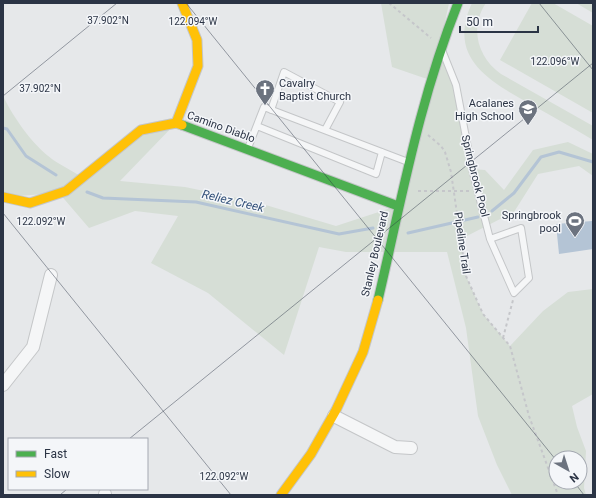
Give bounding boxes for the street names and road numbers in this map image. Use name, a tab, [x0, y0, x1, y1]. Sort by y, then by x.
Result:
street label: Camino Diablo	[185, 109, 257, 145]
street label: Springbrook Pool	[459, 134, 491, 218]
street label: Stanley Boulevard	[359, 210, 391, 298]
street label: Pipeline Trail	[451, 211, 473, 275]

